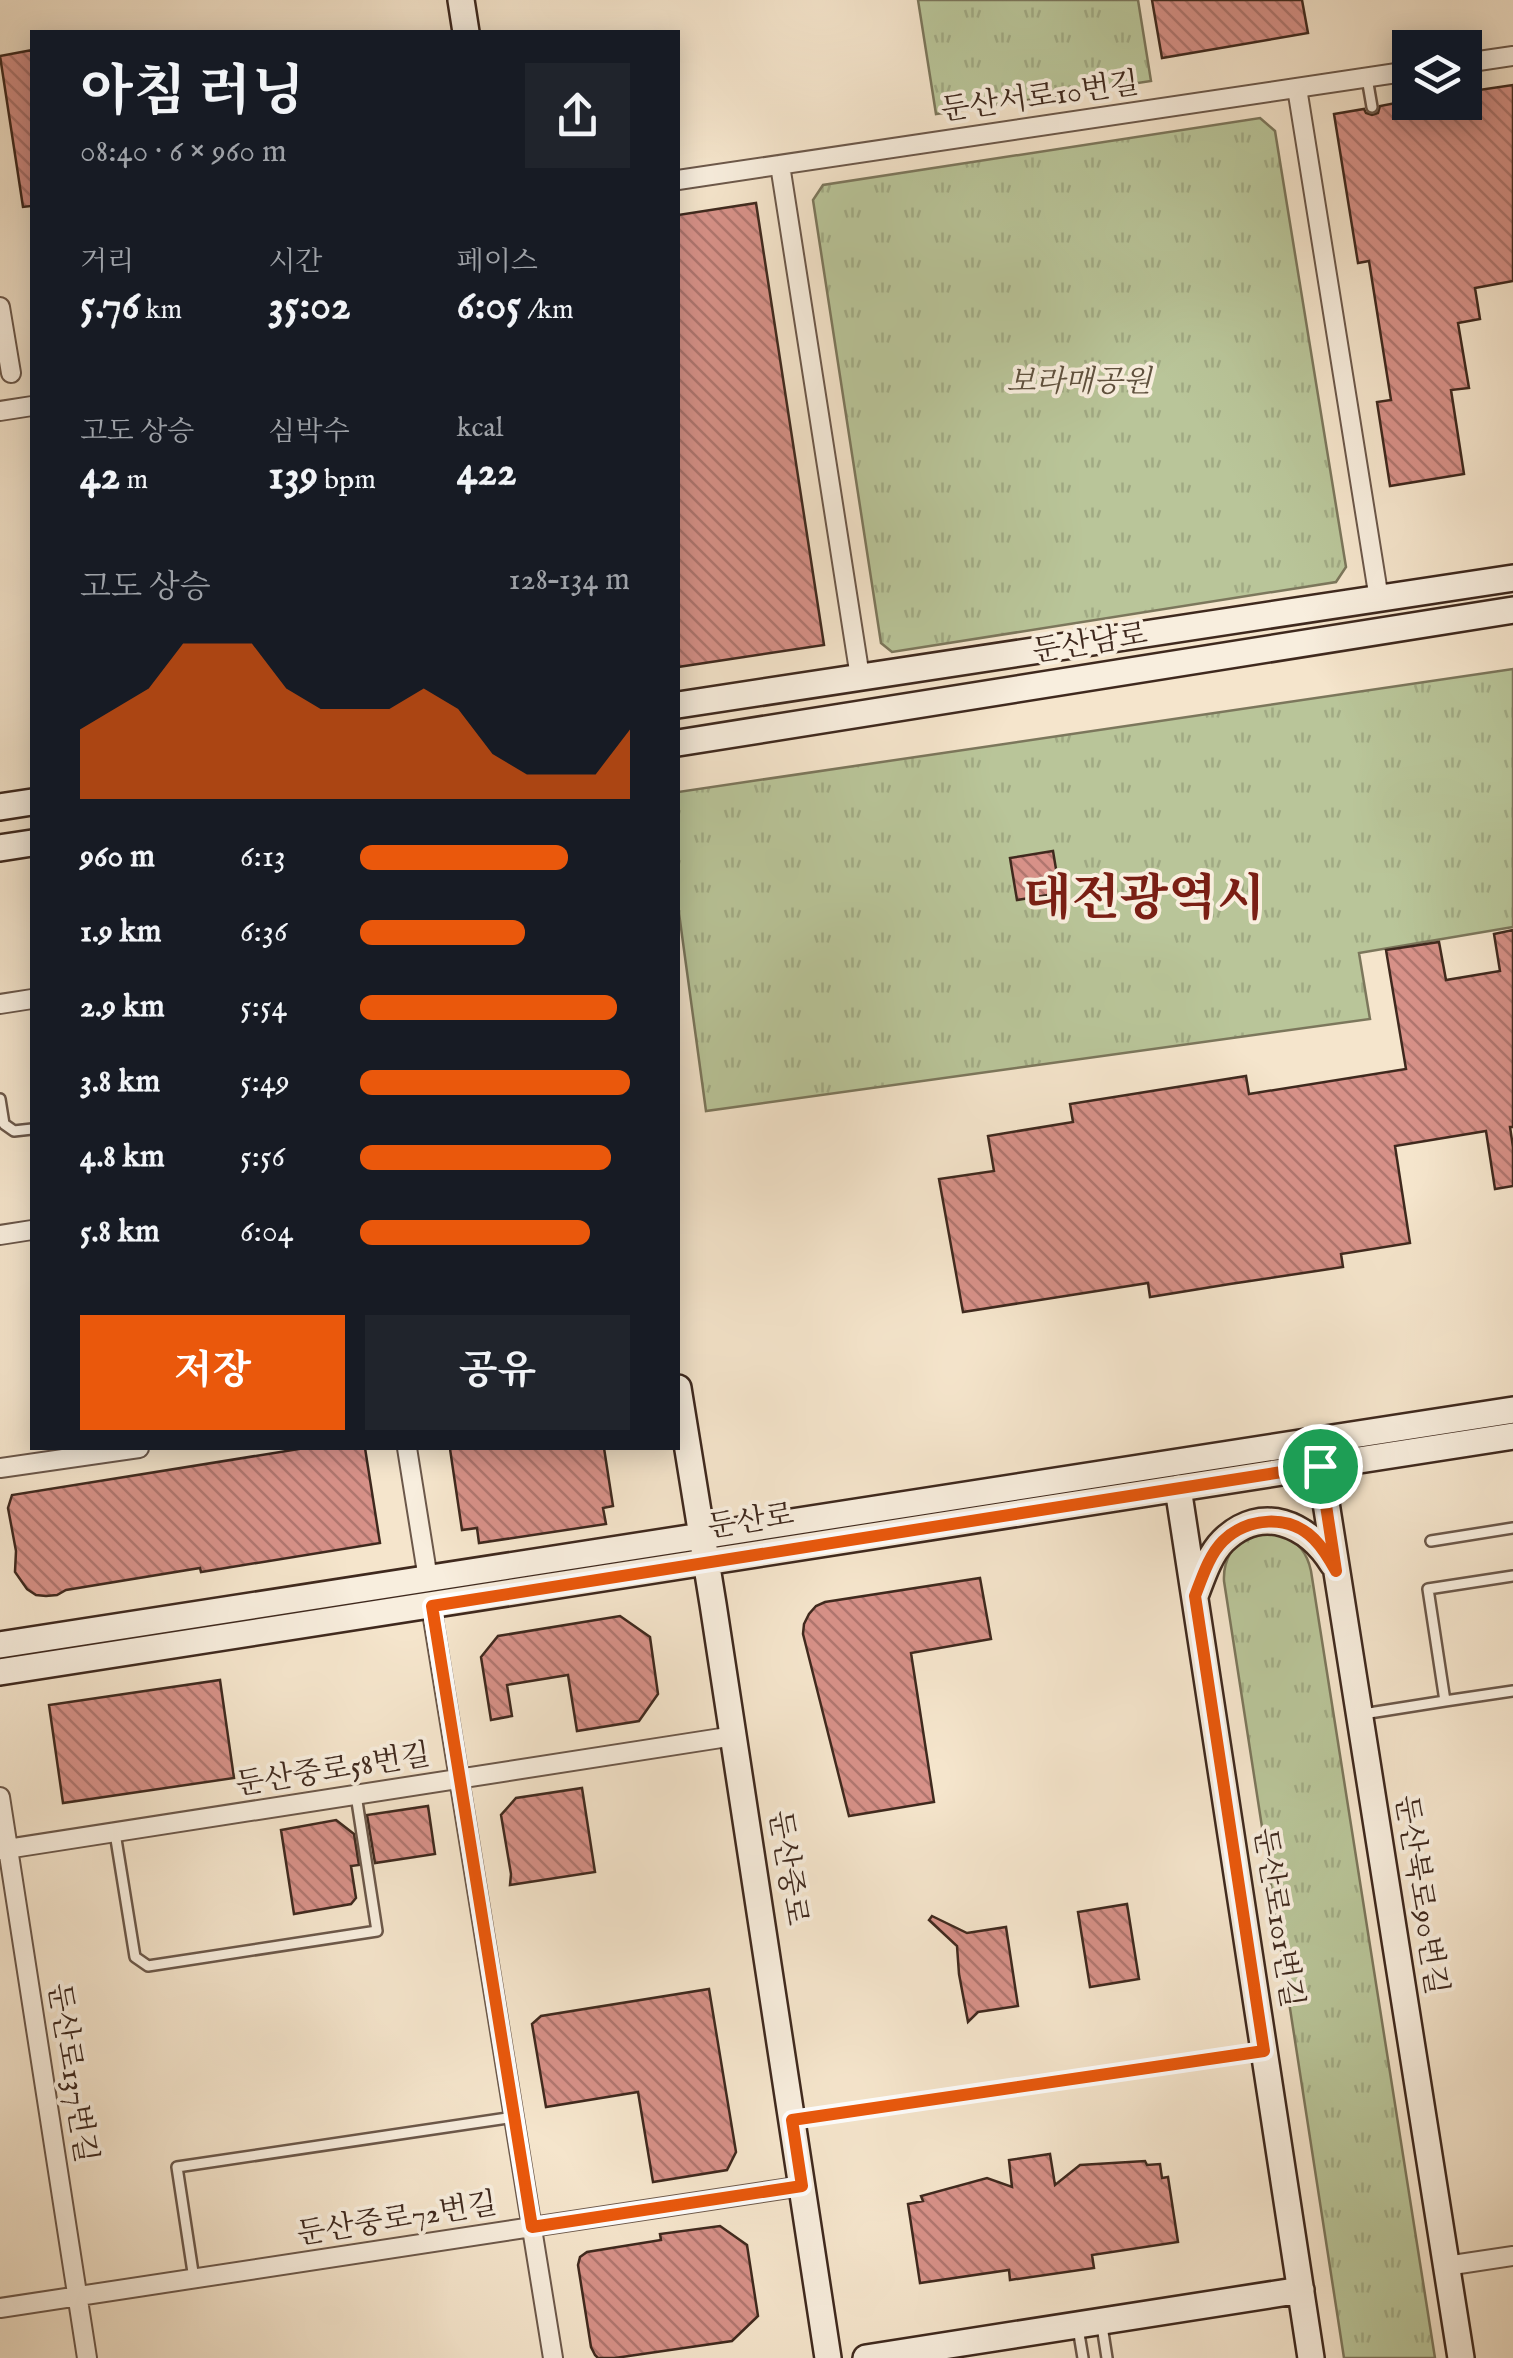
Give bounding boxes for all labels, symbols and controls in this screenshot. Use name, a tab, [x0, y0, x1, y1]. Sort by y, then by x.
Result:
map controls	[1392, 30, 1482, 120]
button: layers	[1392, 30, 1482, 120]
text: 아침 러닝	[80, 59, 305, 129]
button: share	[525, 63, 630, 168]
street label: 둔산서로10번길	[938, 65, 1142, 131]
text: 08:40 · 6 × 960 m	[80, 132, 287, 173]
text: 거리	[80, 245, 134, 280]
text: 시간	[268, 245, 322, 280]
text: 페이스	[457, 245, 538, 280]
text: 5.76	[80, 280, 139, 333]
text: 35:02	[268, 280, 351, 333]
text: 6:05	[457, 280, 521, 333]
text: km	[139, 293, 182, 328]
text: /km	[521, 293, 574, 328]
park label: 보라매공원	[1007, 364, 1153, 402]
text: kcal	[457, 411, 503, 446]
text: 고도 상승	[80, 415, 194, 450]
text: 심박수	[268, 415, 349, 450]
text: 422	[457, 446, 517, 499]
text: 42	[80, 450, 120, 503]
text: 139	[268, 450, 318, 503]
text: m	[120, 463, 148, 498]
text: bpm	[318, 463, 376, 498]
text: 128–134 m	[509, 560, 630, 601]
text: 고도 상승	[80, 568, 211, 609]
street label: 둔산남로	[1030, 616, 1150, 672]
text: 960 m	[80, 837, 155, 878]
text: 6:13	[240, 837, 286, 878]
district label: 대전광역시	[1023, 869, 1265, 932]
text: 1.9 km	[80, 912, 162, 953]
text: 6:36	[240, 912, 287, 953]
text: 2.9 km	[80, 987, 165, 1028]
text: 5:54	[240, 987, 287, 1028]
text: 3.8 km	[80, 1062, 160, 1103]
text: 5:49	[240, 1062, 290, 1103]
text: 4.8 km	[80, 1137, 165, 1178]
text: 5:56	[240, 1137, 285, 1178]
text: 5.8 km	[80, 1212, 160, 1253]
text: 6:04	[240, 1212, 293, 1253]
button: 저장	[80, 1315, 345, 1430]
button: 공유	[365, 1315, 630, 1430]
pin	[1278, 1424, 1363, 1509]
icon: arrive	[1293, 1439, 1348, 1494]
street label: 둔산로	[705, 1496, 797, 1548]
street label: 둔산중로58번길	[233, 1737, 433, 1805]
street label: 둔산북로90번길	[1385, 1792, 1455, 1998]
street label: 둔산중로	[759, 1808, 815, 1928]
street label: 둔산로101번길	[1244, 1825, 1310, 2011]
street label: 둔산로137번길	[38, 1980, 104, 2166]
street label: 둔산중로72번길	[294, 2185, 500, 2255]

